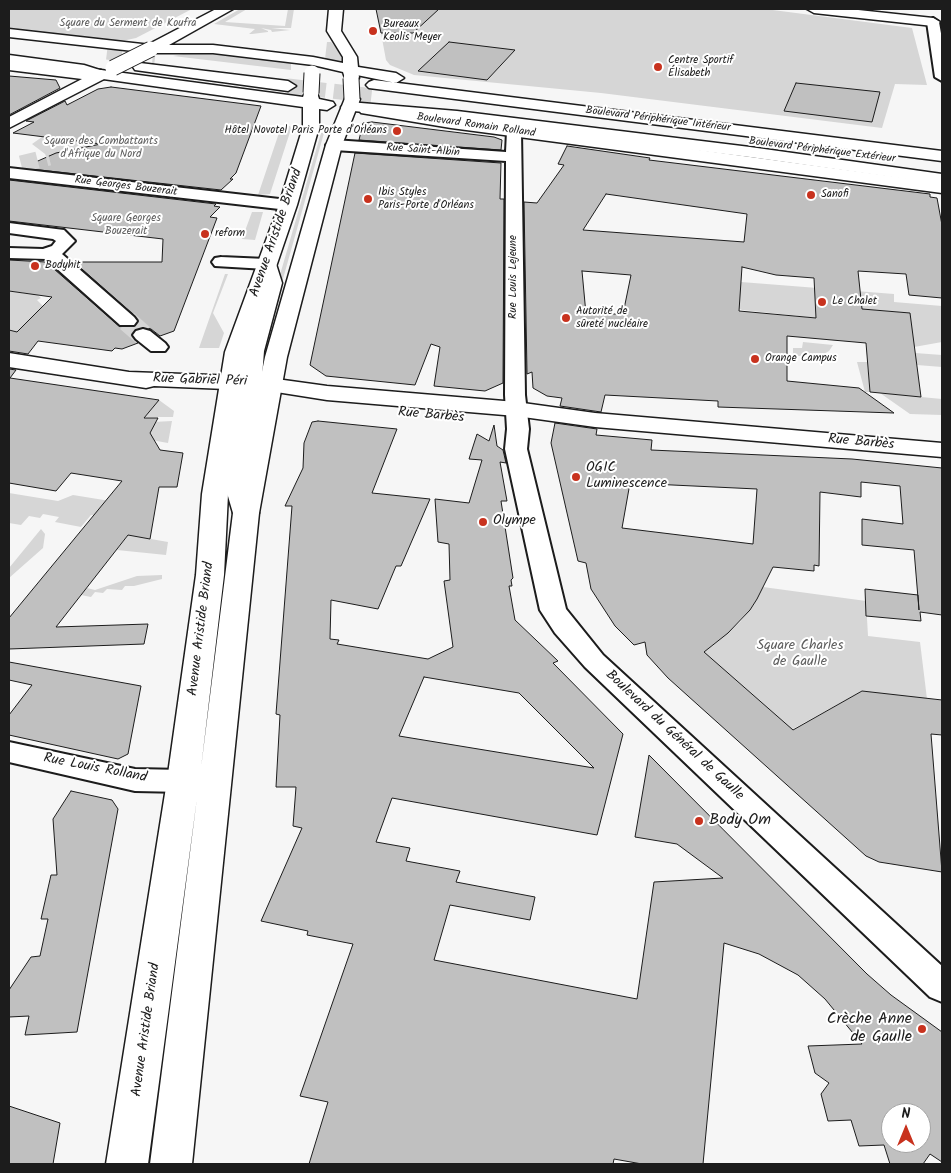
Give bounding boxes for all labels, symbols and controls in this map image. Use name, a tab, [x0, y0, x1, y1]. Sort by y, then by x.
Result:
park label: Square du Serment de Koufra	[60, 17, 196, 31]
place label: Bureaux Keolis Meyer	[383, 18, 441, 44]
marker: Bureaux Keolis Meyer	[367, 25, 379, 37]
place label: Centre Sportif Élisabeth	[668, 54, 733, 80]
marker: Centre Sportif Élisabeth	[652, 61, 664, 73]
street label: Boulevard Périphérique Intérieur	[585, 105, 731, 135]
street label: Boulevard Romain Rolland	[416, 111, 536, 141]
place label: Hôtel Novotel Paris Porte d'Orléans	[225, 124, 387, 138]
marker: Hôtel Novotel Paris Porte d'Orléans	[391, 125, 403, 137]
park label: Square des Combattants d'Afrique du Nord	[44, 135, 158, 161]
street label: Boulevard Périphérique Extérieur	[748, 135, 896, 167]
street label: Rue Saint-Albin	[386, 142, 460, 160]
street label: Avenue Aristide Briand	[247, 167, 307, 299]
street label: Rue Georges Bouzerait	[74, 174, 178, 200]
place label: Ibis Styles Paris-Porte d'Orléans	[378, 186, 474, 212]
place label: Sanofi	[821, 188, 849, 202]
marker: Sanofi	[805, 189, 817, 201]
marker: Ibis Styles Paris-Porte d'Orléans	[362, 193, 374, 205]
park label: Square Georges Bouzerait	[91, 212, 161, 238]
place label: reform	[215, 227, 245, 241]
marker: reform	[199, 228, 211, 240]
street label: Rue Louis Lejeune	[507, 235, 521, 319]
place label: Bodyhit	[45, 259, 80, 273]
marker: Bodyhit	[29, 260, 41, 272]
place label: Le Chalet	[832, 295, 877, 309]
marker: Le Chalet	[816, 296, 828, 308]
place label: Autorité de sûreté nucléaire	[576, 305, 648, 331]
marker: Autorité de sûreté nucléaire	[560, 312, 572, 324]
place label: Orange Campus	[765, 352, 837, 366]
marker: Orange Campus	[749, 353, 761, 365]
street label: Rue Gabriel Péri	[153, 371, 247, 391]
street label: Rue Barbès	[397, 405, 465, 427]
street label: Rue Barbès	[827, 432, 895, 454]
place label: OGIC Luminescence	[586, 461, 667, 494]
marker: OGIC Luminescence	[570, 471, 582, 483]
place label: Olympe	[493, 514, 536, 530]
marker: Olympe	[477, 516, 489, 528]
street label: Avenue Aristide Briand	[185, 561, 219, 697]
park label: Square Charles de Gaulle	[757, 639, 843, 672]
street label: Boulevard du Général de Gaulle	[601, 667, 747, 805]
street label: Rue Louis Rolland	[42, 751, 148, 787]
place label: Body Om	[709, 811, 771, 831]
marker: Body Om	[693, 815, 705, 827]
street label: Avenue Aristide Briand	[129, 962, 165, 1098]
place label: Crèche Anne de Gaulle	[827, 1010, 912, 1048]
marker: Crèche Anne de Gaulle	[916, 1023, 928, 1035]
north arrow	[881, 1103, 931, 1153]
text: N	[902, 1103, 910, 1125]

